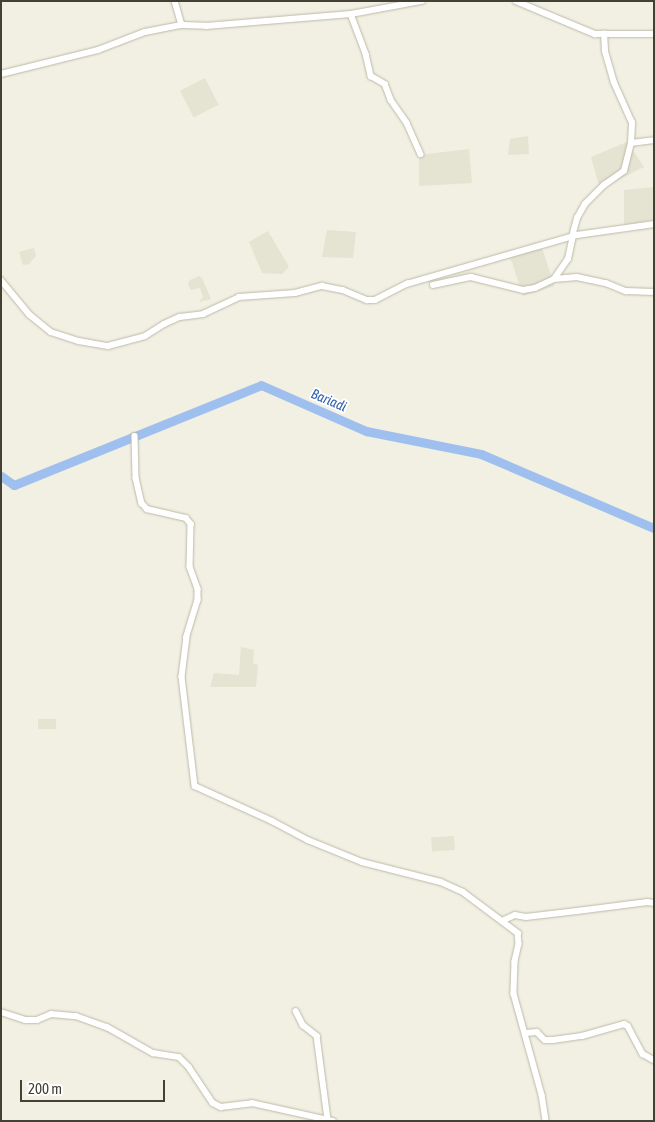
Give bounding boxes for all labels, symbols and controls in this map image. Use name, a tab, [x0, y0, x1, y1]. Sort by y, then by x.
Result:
water label: Bariadi	[309, 385, 349, 415]
scale bar	[22, 1070, 168, 1102]
text: 200 m	[28, 1080, 62, 1097]

